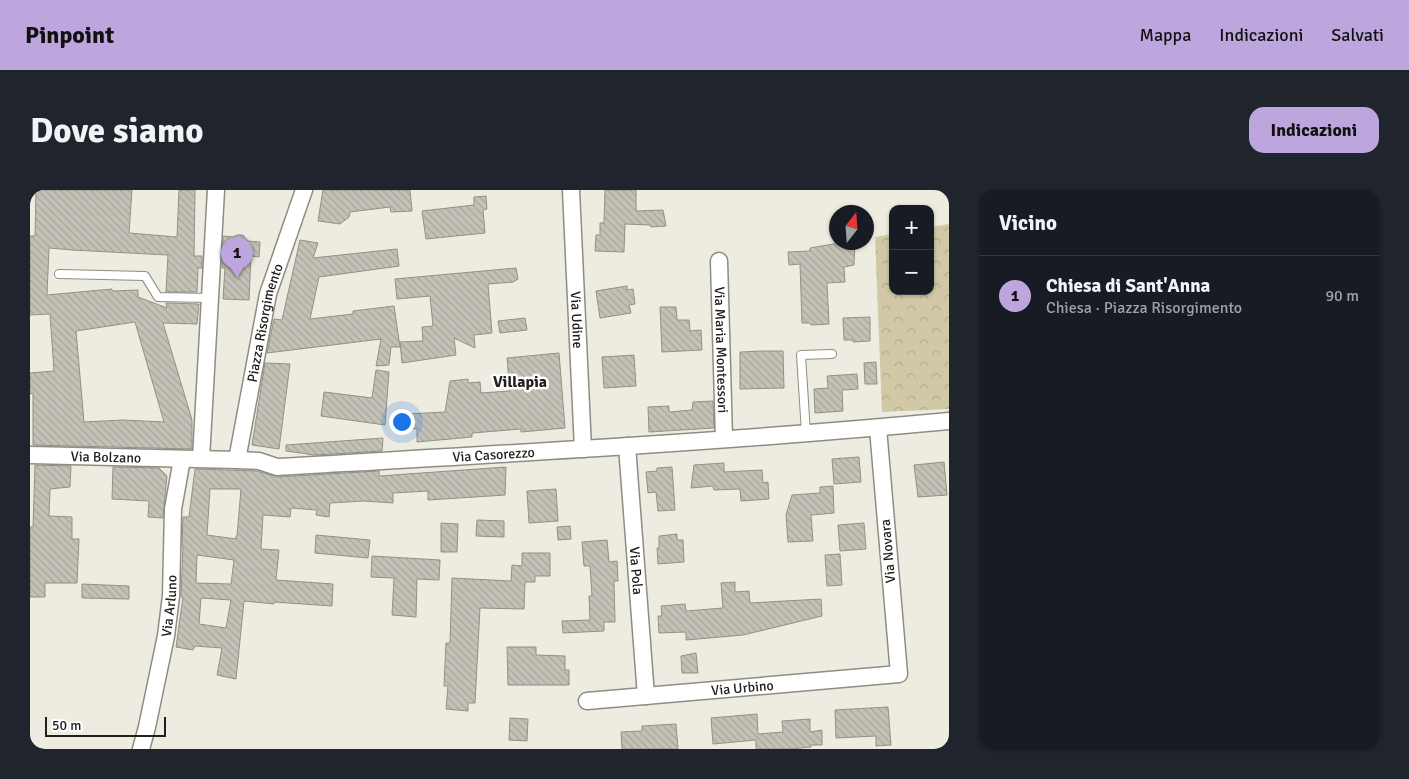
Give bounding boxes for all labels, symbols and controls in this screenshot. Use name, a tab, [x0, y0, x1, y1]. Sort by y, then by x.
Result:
text: Pinpoint	[25, 20, 114, 50]
text: Mappa	[1139, 24, 1191, 46]
text: Indicazioni	[1219, 24, 1303, 46]
text: Salvati	[1331, 24, 1384, 46]
button: Indicazioni	[1249, 107, 1379, 153]
text: Dove siamo	[30, 109, 204, 152]
north arrow	[829, 205, 874, 250]
map controls	[889, 205, 934, 295]
button: +	[889, 205, 934, 250]
text: Vicino	[999, 210, 1057, 236]
pin: 1	[221, 237, 253, 278]
button: −	[889, 250, 934, 295]
street label: Piazza Risorgimento	[243, 261, 286, 384]
text: Chiesa di Sant'Anna	[1046, 274, 1210, 298]
street label: Via Maria Montessori	[711, 286, 732, 413]
text: 1	[1011, 286, 1019, 306]
text: 90 m	[1325, 286, 1359, 306]
street label: Via Udine	[567, 291, 587, 349]
text: Chiesa · Piazza Risorgimento	[1046, 298, 1242, 318]
district label: Villapia	[493, 372, 547, 392]
your location	[389, 409, 415, 435]
street label: Via Casorezzo	[452, 443, 535, 465]
street label: Via Bolzano	[71, 447, 141, 466]
street label: Via Novara	[877, 518, 899, 584]
street label: Via Pola	[626, 546, 647, 595]
street label: Via Arluno	[157, 575, 180, 638]
street label: Via Urbino	[710, 676, 774, 699]
scale bar	[45, 714, 166, 737]
text: 50 m	[52, 717, 81, 734]

